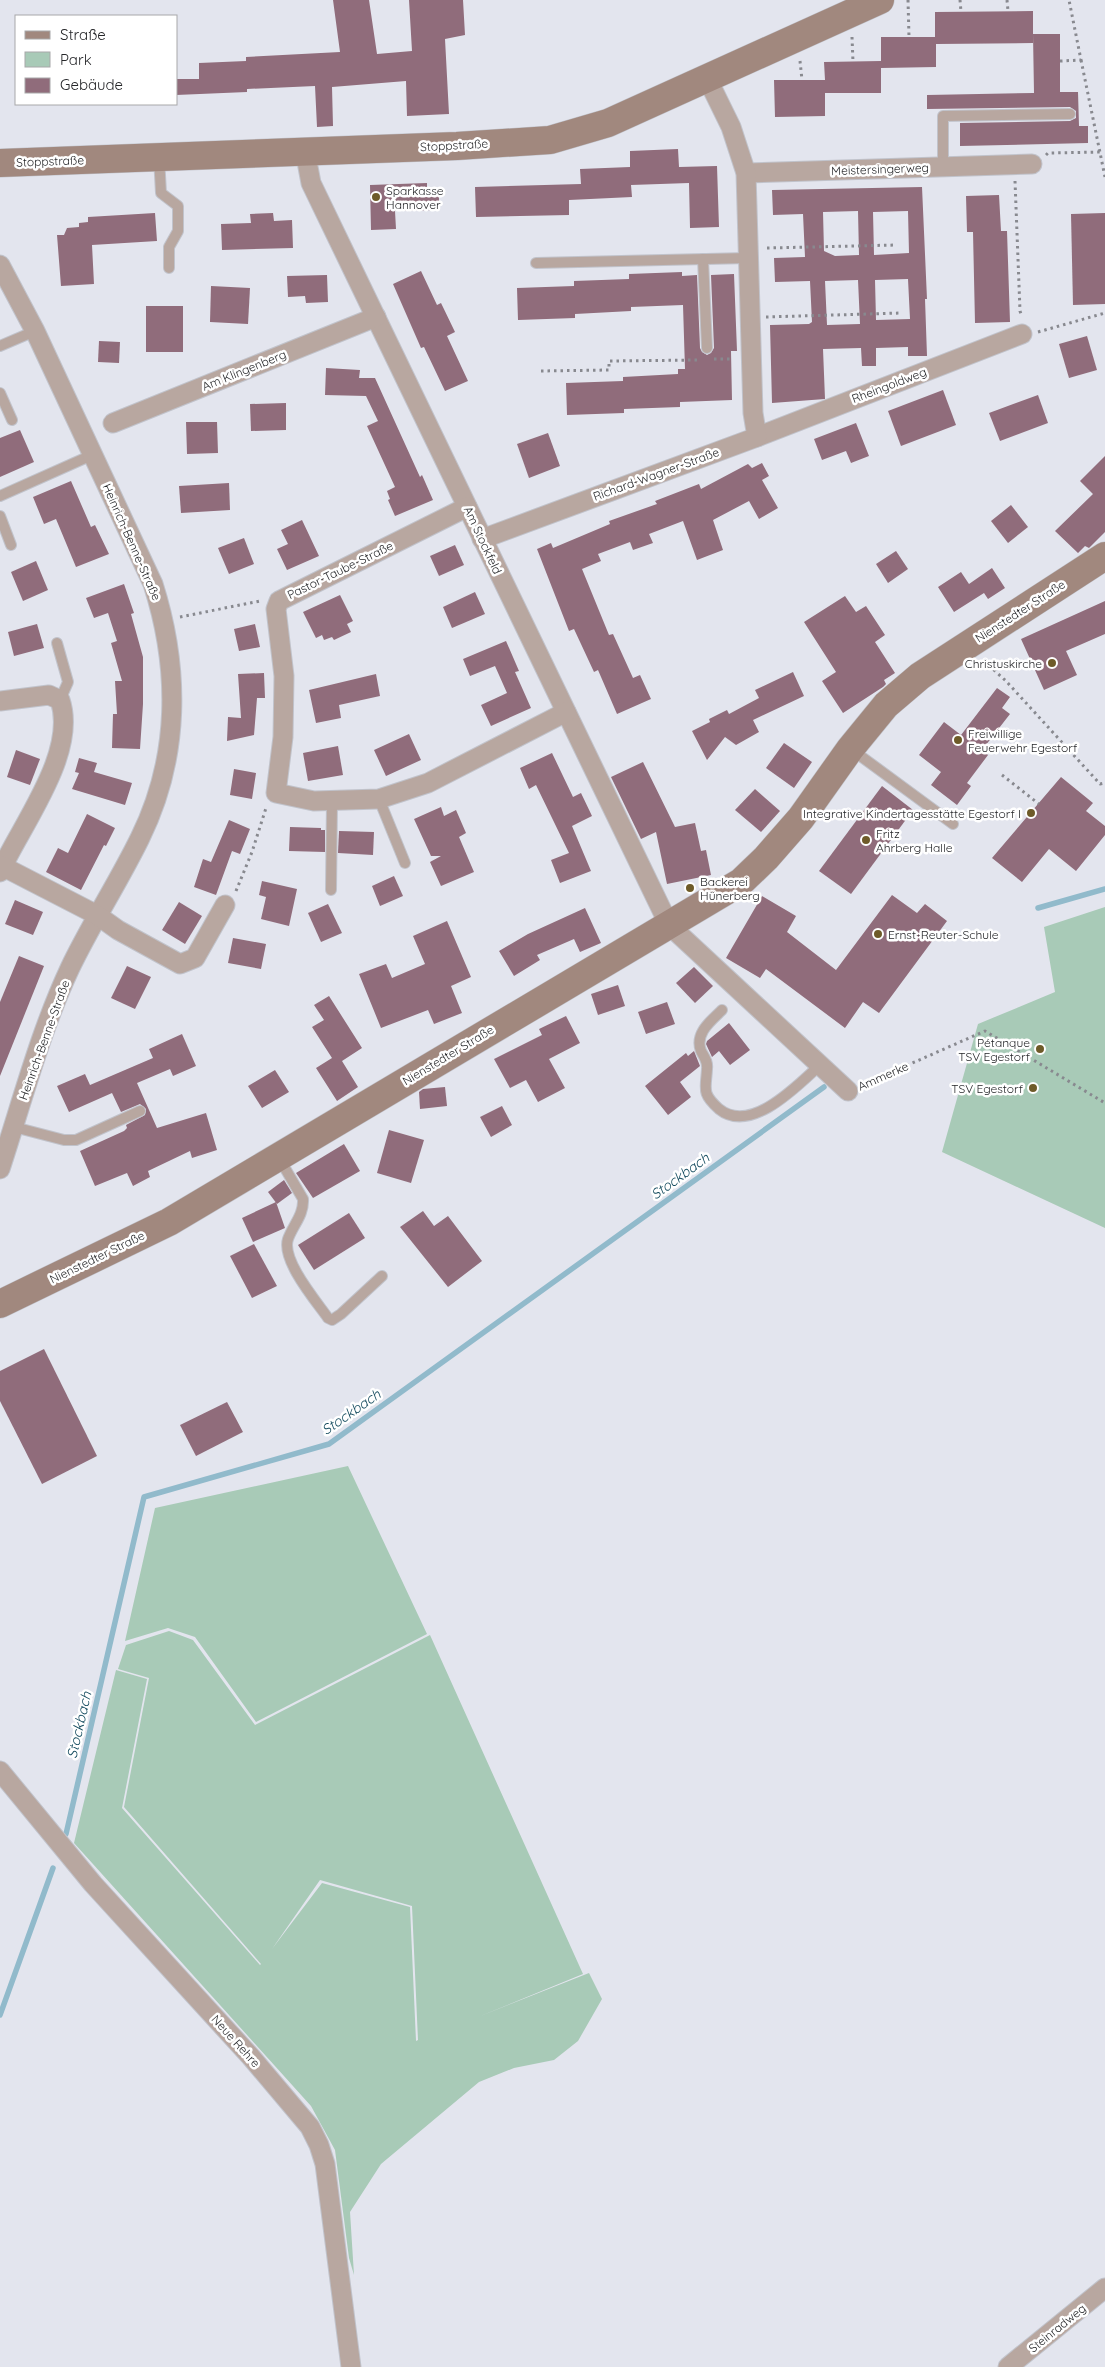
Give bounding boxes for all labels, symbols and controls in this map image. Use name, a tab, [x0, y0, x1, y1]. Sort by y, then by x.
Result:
legend	[15, 15, 178, 105]
text: Straße	[60, 25, 106, 44]
text: Park	[60, 50, 92, 69]
text: Gebäude	[60, 75, 123, 94]
street label: Stoppstraße	[420, 136, 489, 154]
street label: Stoppstraße	[16, 152, 84, 170]
street label: Meistersingerweg	[831, 160, 929, 178]
place label: Sparkasse Hannover	[386, 183, 444, 212]
marker: Sparkasse Hannover	[370, 191, 382, 203]
street label: Am Klingenberg	[200, 346, 288, 394]
street label: Rheingoldweg	[850, 364, 928, 406]
street label: Richard-Wagner-Straße	[591, 444, 721, 504]
street label: Heinrich-Benne-Straße	[99, 481, 165, 603]
street label: Am Stockfeld	[461, 504, 505, 576]
street label: Pastor-Taube-Straße	[285, 538, 396, 602]
street label: Nienstedter Straße	[972, 576, 1068, 646]
place label: Christuskirche	[965, 656, 1042, 671]
marker: Christuskirche	[1046, 657, 1058, 669]
place label: Freiwillige Feuerwehr Egestorf	[968, 726, 1078, 755]
marker: Freiwillige Feuerwehr Egestorf	[952, 734, 964, 746]
place label: Integrative Kindertagesstätte Egestorf I	[803, 806, 1021, 821]
marker: Integrative Kindertagesstätte Egestorf I	[1025, 807, 1037, 819]
place label: Fritz Ahrberg Halle	[876, 826, 953, 855]
marker: Fritz Ahrberg Halle	[860, 834, 872, 846]
place label: Backerei Hünerberg	[700, 874, 760, 903]
marker: Backerei Hünerberg	[684, 882, 696, 894]
place label: Ernst-Reuter-Schule	[888, 927, 999, 942]
marker: Ernst-Reuter-Schule	[872, 928, 884, 940]
street label: Heinrich-Benne-Straße	[15, 978, 73, 1102]
street label: Nienstedter Straße	[400, 1022, 497, 1088]
place label: Pétanque TSV Egestorf	[958, 1035, 1031, 1064]
marker: Pétanque TSV Egestorf	[1034, 1043, 1046, 1055]
street label: Ammerke	[855, 1058, 911, 1094]
place label: TSV Egestorf	[951, 1081, 1024, 1096]
marker: TSV Egestorf	[1027, 1082, 1039, 1094]
water label: Stockbach	[647, 1148, 714, 1203]
street label: Nienstedter Straße	[47, 1227, 147, 1287]
water label: Stockbach	[318, 1385, 385, 1439]
water label: Stockbach	[63, 1689, 96, 1760]
street label: Neue Rehre	[209, 2012, 264, 2070]
street label: Steinradweg	[1025, 2300, 1089, 2356]

